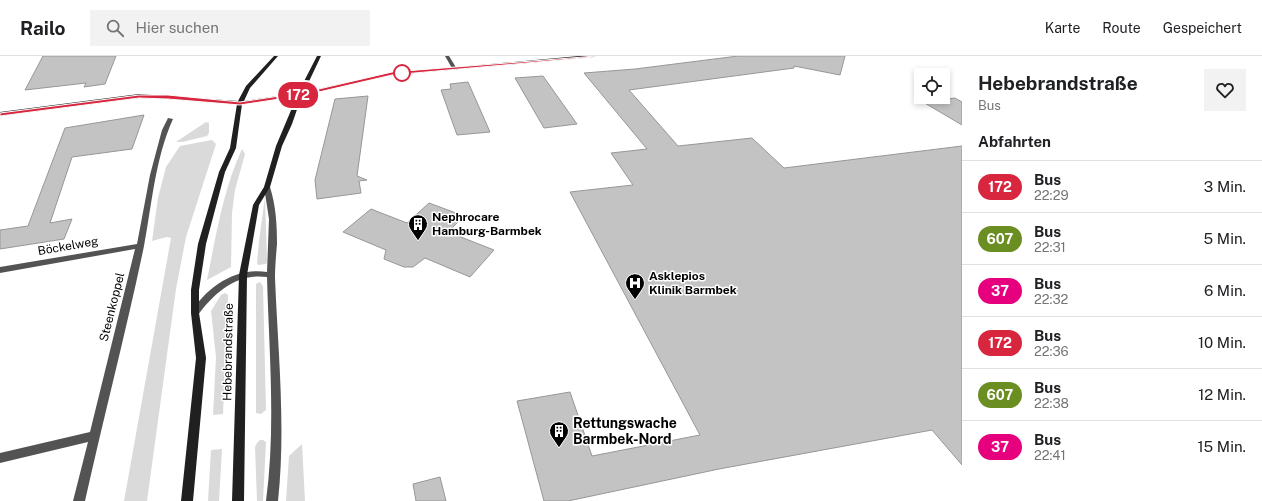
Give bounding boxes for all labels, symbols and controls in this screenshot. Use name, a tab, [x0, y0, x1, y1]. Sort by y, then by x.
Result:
search box	[90, 10, 370, 46]
text: Railo	[20, 17, 66, 39]
icon: search	[104, 17, 126, 39]
text: Hier suchen	[136, 19, 219, 36]
text: Karte	[1045, 20, 1080, 36]
text: Route	[1102, 20, 1141, 36]
text: Gespeichert	[1163, 20, 1242, 36]
unlabelled marker	[393, 64, 411, 82]
map controls	[914, 68, 950, 104]
button: locate	[914, 68, 950, 104]
button: heart	[1204, 69, 1246, 111]
text: Hebebrandstraße	[978, 72, 1138, 94]
line badge: 172	[275, 82, 321, 108]
text: 172	[286, 87, 310, 103]
text: Bus	[978, 98, 1001, 113]
text: Abfahrten	[978, 133, 1051, 150]
text: Bus	[1034, 171, 1061, 188]
text: 3 Min.	[1204, 178, 1246, 195]
text: 172	[988, 179, 1012, 195]
text: 22:29	[1034, 188, 1069, 203]
place label: Nephrocare Hamburg-Barmbek	[432, 210, 542, 238]
building icon: Nephrocare Hamburg-Barmbek	[407, 213, 429, 241]
text: Bus	[1034, 223, 1061, 240]
text: 5 Min.	[1204, 230, 1246, 247]
text: 607	[987, 231, 1013, 247]
street label: Böckelweg	[37, 234, 99, 258]
text: 22:31	[1034, 240, 1066, 255]
place label: Asklepios Klinik Barmbek	[649, 269, 737, 297]
street label: Steenkoppel	[97, 271, 127, 343]
hospital icon: Asklepios Klinik Barmbek	[624, 272, 646, 300]
text: Bus	[1034, 275, 1061, 292]
text: 6 Min.	[1204, 282, 1246, 299]
text: 37	[991, 283, 1009, 299]
text: 22:32	[1034, 292, 1068, 307]
street label: Hebebrandstraße	[220, 303, 236, 401]
text: Bus	[1034, 327, 1061, 344]
text: 10 Min.	[1198, 334, 1246, 351]
text: 172	[988, 335, 1012, 351]
text: 22:36	[1034, 344, 1069, 359]
text: Bus	[1034, 379, 1061, 396]
text: 12 Min.	[1198, 386, 1246, 403]
text: 607	[987, 387, 1013, 403]
text: 22:38	[1034, 396, 1069, 411]
place label: Rettungswache Barmbek-Nord	[573, 415, 677, 447]
building icon: Rettungswache Barmbek-Nord	[548, 420, 570, 448]
text: Bus	[1034, 431, 1061, 448]
text: 15 Min.	[1198, 438, 1246, 455]
text: 37	[991, 439, 1009, 455]
text: 22:41	[1034, 448, 1066, 463]

